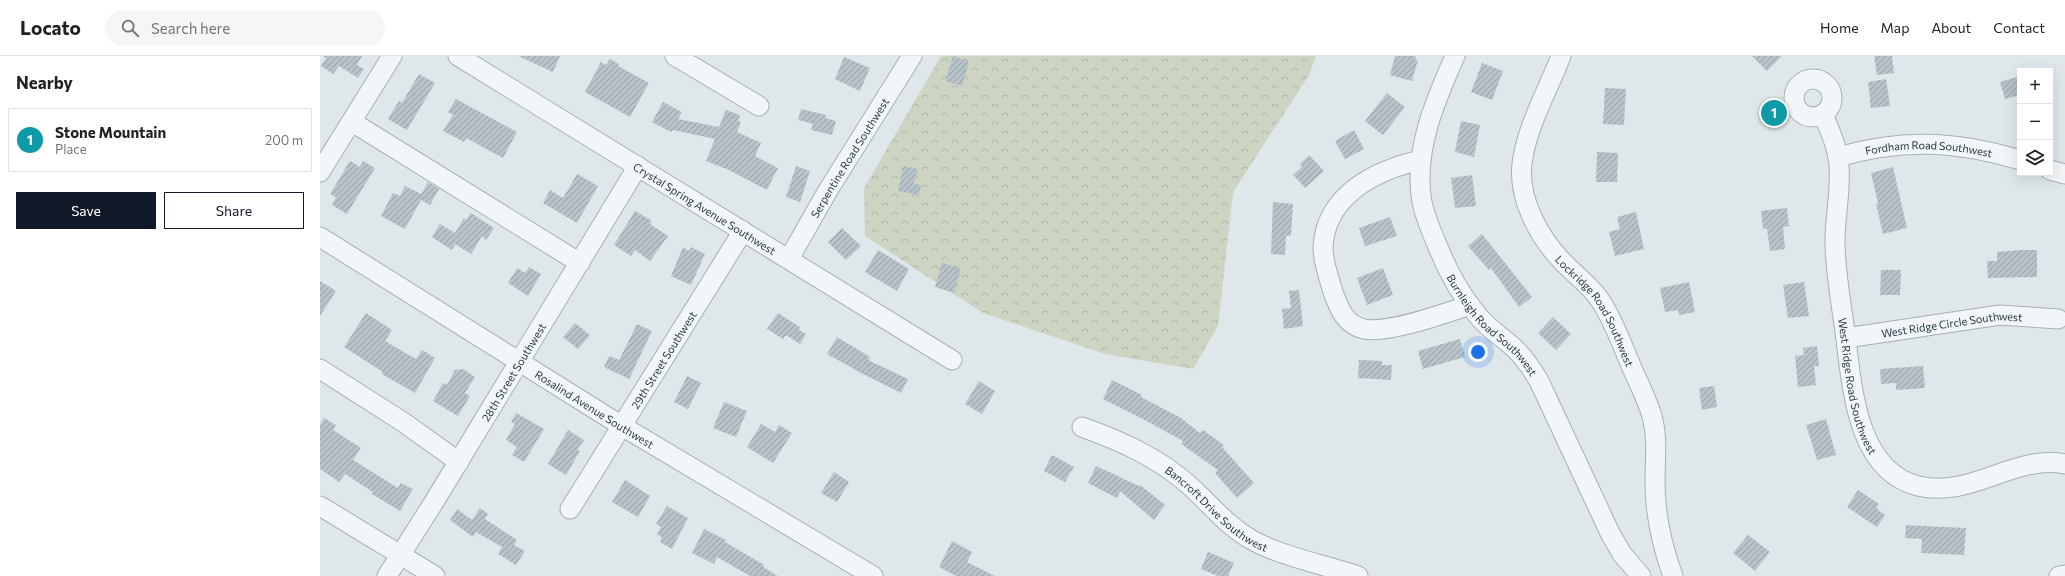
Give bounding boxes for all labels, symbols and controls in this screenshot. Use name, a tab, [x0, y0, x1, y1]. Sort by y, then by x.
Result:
search box	[105, 10, 385, 46]
text: Locato	[20, 16, 81, 39]
icon: search	[119, 17, 141, 39]
text: Search here	[151, 19, 230, 37]
text: Home	[1820, 19, 1859, 36]
text: Map	[1881, 19, 1909, 36]
text: About	[1931, 19, 1971, 36]
text: Contact	[1993, 19, 2045, 36]
map controls	[2017, 68, 2053, 176]
button: +	[2017, 68, 2053, 104]
text: Nearby	[16, 72, 73, 93]
street label: Serpentine Road Southwest	[807, 95, 891, 220]
pin: 1	[1761, 98, 1787, 128]
button: −	[2017, 104, 2053, 140]
text: Stone Mountain	[55, 123, 166, 141]
text: 1	[27, 132, 33, 148]
text: 200 m	[265, 132, 303, 148]
street label: Fordham Road Southwest	[1864, 138, 1994, 159]
button: layers	[2017, 140, 2053, 176]
text: Place	[55, 141, 87, 157]
street label: Crystal Spring Avenue Southwest	[631, 159, 779, 257]
button: Save	[16, 192, 156, 229]
button: Share	[164, 192, 304, 229]
street label: Lockridge Road Southwest	[1553, 252, 1637, 369]
street label: Burnleigh Road Southwest	[1445, 272, 1541, 378]
street label: 29th Street Southwest	[628, 308, 699, 411]
street label: West Ridge Circle Southwest	[1880, 308, 2024, 339]
street label: West Ridge Road Southwest	[1837, 317, 1880, 457]
street label: 28th Street Southwest	[478, 320, 548, 423]
your location	[1468, 342, 1488, 362]
street label: Rosalind Avenue Southwest	[533, 367, 657, 451]
street label: Bancroft Drive Southwest	[1163, 463, 1270, 554]

